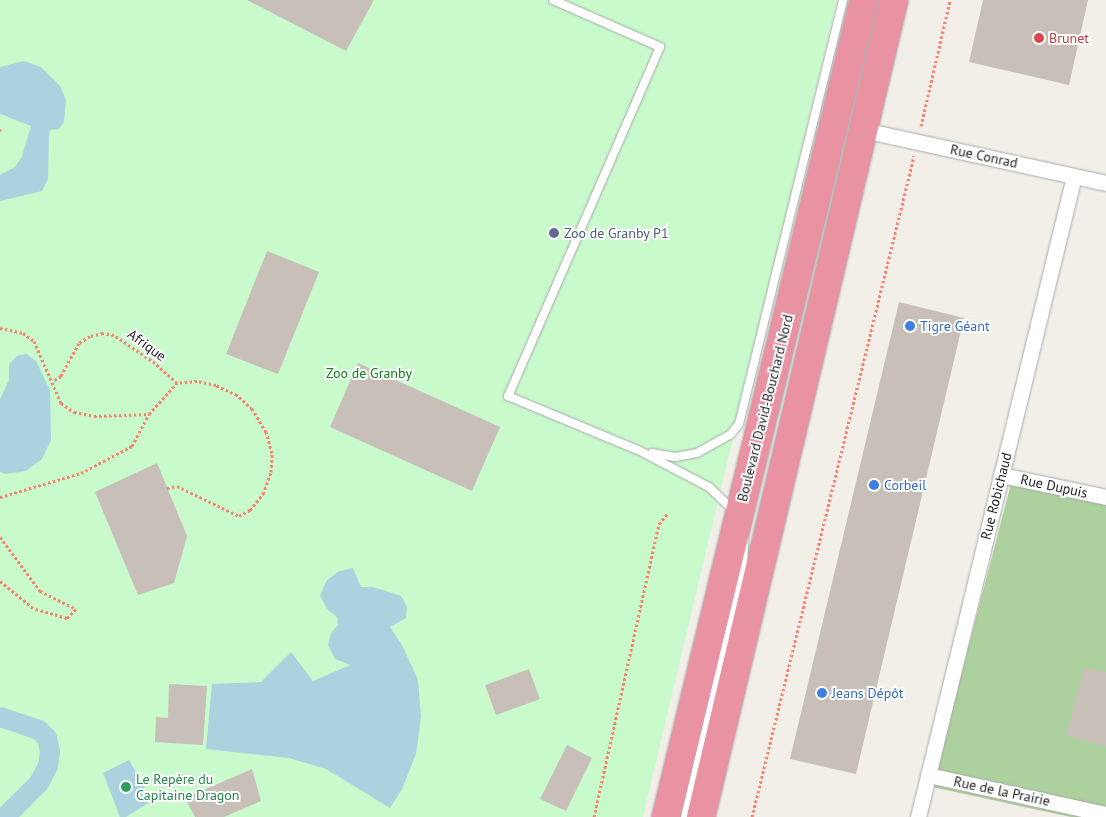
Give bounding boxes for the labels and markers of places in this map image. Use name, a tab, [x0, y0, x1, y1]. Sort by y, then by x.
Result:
place label: Brunet	[1049, 30, 1089, 46]
marker: Brunet	[1033, 32, 1045, 44]
place label: Zoo de Granby P1	[564, 225, 669, 241]
marker: Zoo de Granby P1	[548, 227, 560, 239]
place label: Tigre Géant	[920, 318, 990, 334]
marker: Tigre Géant	[904, 320, 916, 332]
place label: Corbeil	[884, 477, 926, 493]
marker: Corbeil	[868, 479, 880, 491]
place label: Jeans Dépôt	[832, 685, 904, 701]
marker: Jeans Dépôt	[816, 687, 828, 699]
place label: Le Repère du Capitaine Dragon	[136, 771, 240, 804]
marker: Le Repère du Capitaine Dragon	[120, 781, 132, 793]

